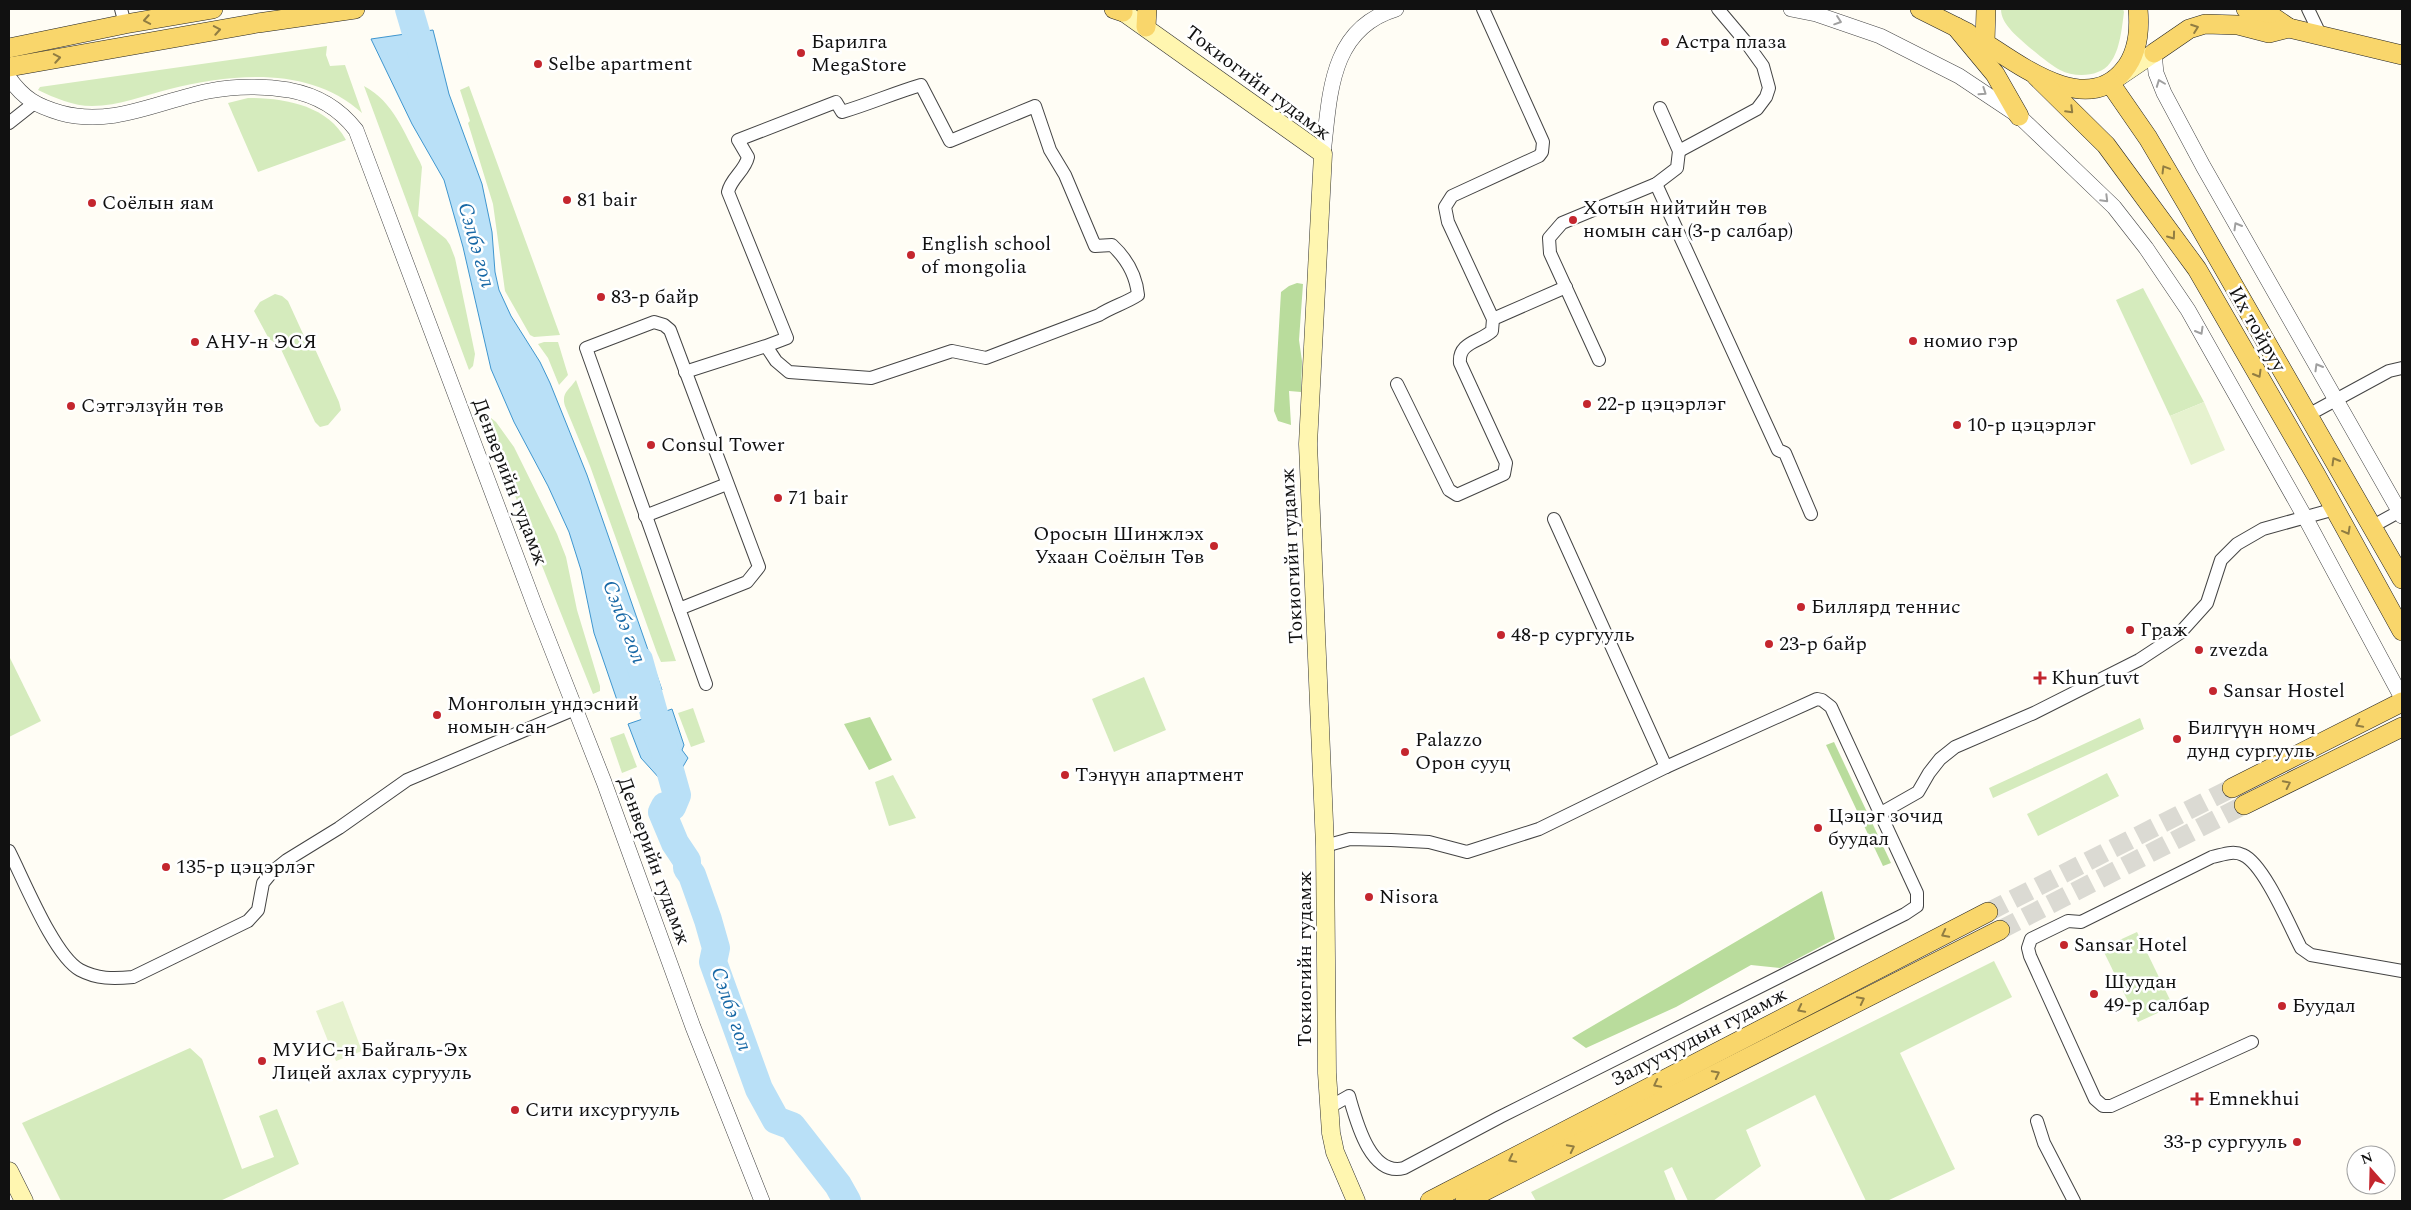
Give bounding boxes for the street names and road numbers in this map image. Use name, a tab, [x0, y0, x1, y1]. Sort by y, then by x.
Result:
street label: Токиогийн гудамж	[1179, 18, 1338, 148]
street label: Их тойруу	[2220, 281, 2294, 379]
street label: Денверийн гудамж	[464, 394, 556, 570]
street label: Токиогийн гудамж	[1272, 467, 1312, 645]
street label: Денверийн гудамж	[610, 773, 698, 950]
street label: Токиогийн гудамж	[1290, 871, 1320, 1047]
street label: Залуучуудын гудамж	[1606, 979, 1793, 1094]

